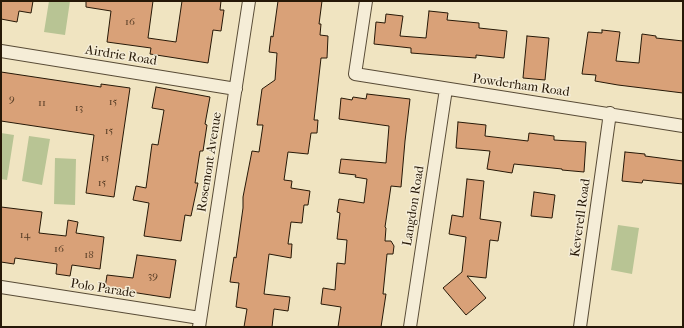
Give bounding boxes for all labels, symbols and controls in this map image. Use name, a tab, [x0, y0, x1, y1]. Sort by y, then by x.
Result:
house number: 16	[125, 15, 135, 29]
street label: Airdrie Road	[84, 43, 158, 69]
street label: Powderham Road	[471, 71, 571, 101]
house number: 9	[9, 92, 15, 106]
house number: 15	[109, 95, 117, 109]
house number: 11	[38, 96, 46, 110]
house number: 13	[75, 101, 83, 115]
street label: Rosemont Avenue	[194, 111, 226, 213]
house number: 15	[105, 124, 113, 138]
house number: 15	[101, 151, 109, 165]
street label: Langdon Road	[400, 165, 428, 247]
house number: 15	[98, 176, 106, 190]
street label: Keverell Road	[568, 178, 594, 258]
house number: 14	[20, 228, 30, 242]
house number: 16	[54, 242, 64, 256]
house number: 18	[84, 248, 94, 262]
house number: 39	[148, 269, 158, 283]
street label: Polo Parade	[69, 276, 137, 302]

